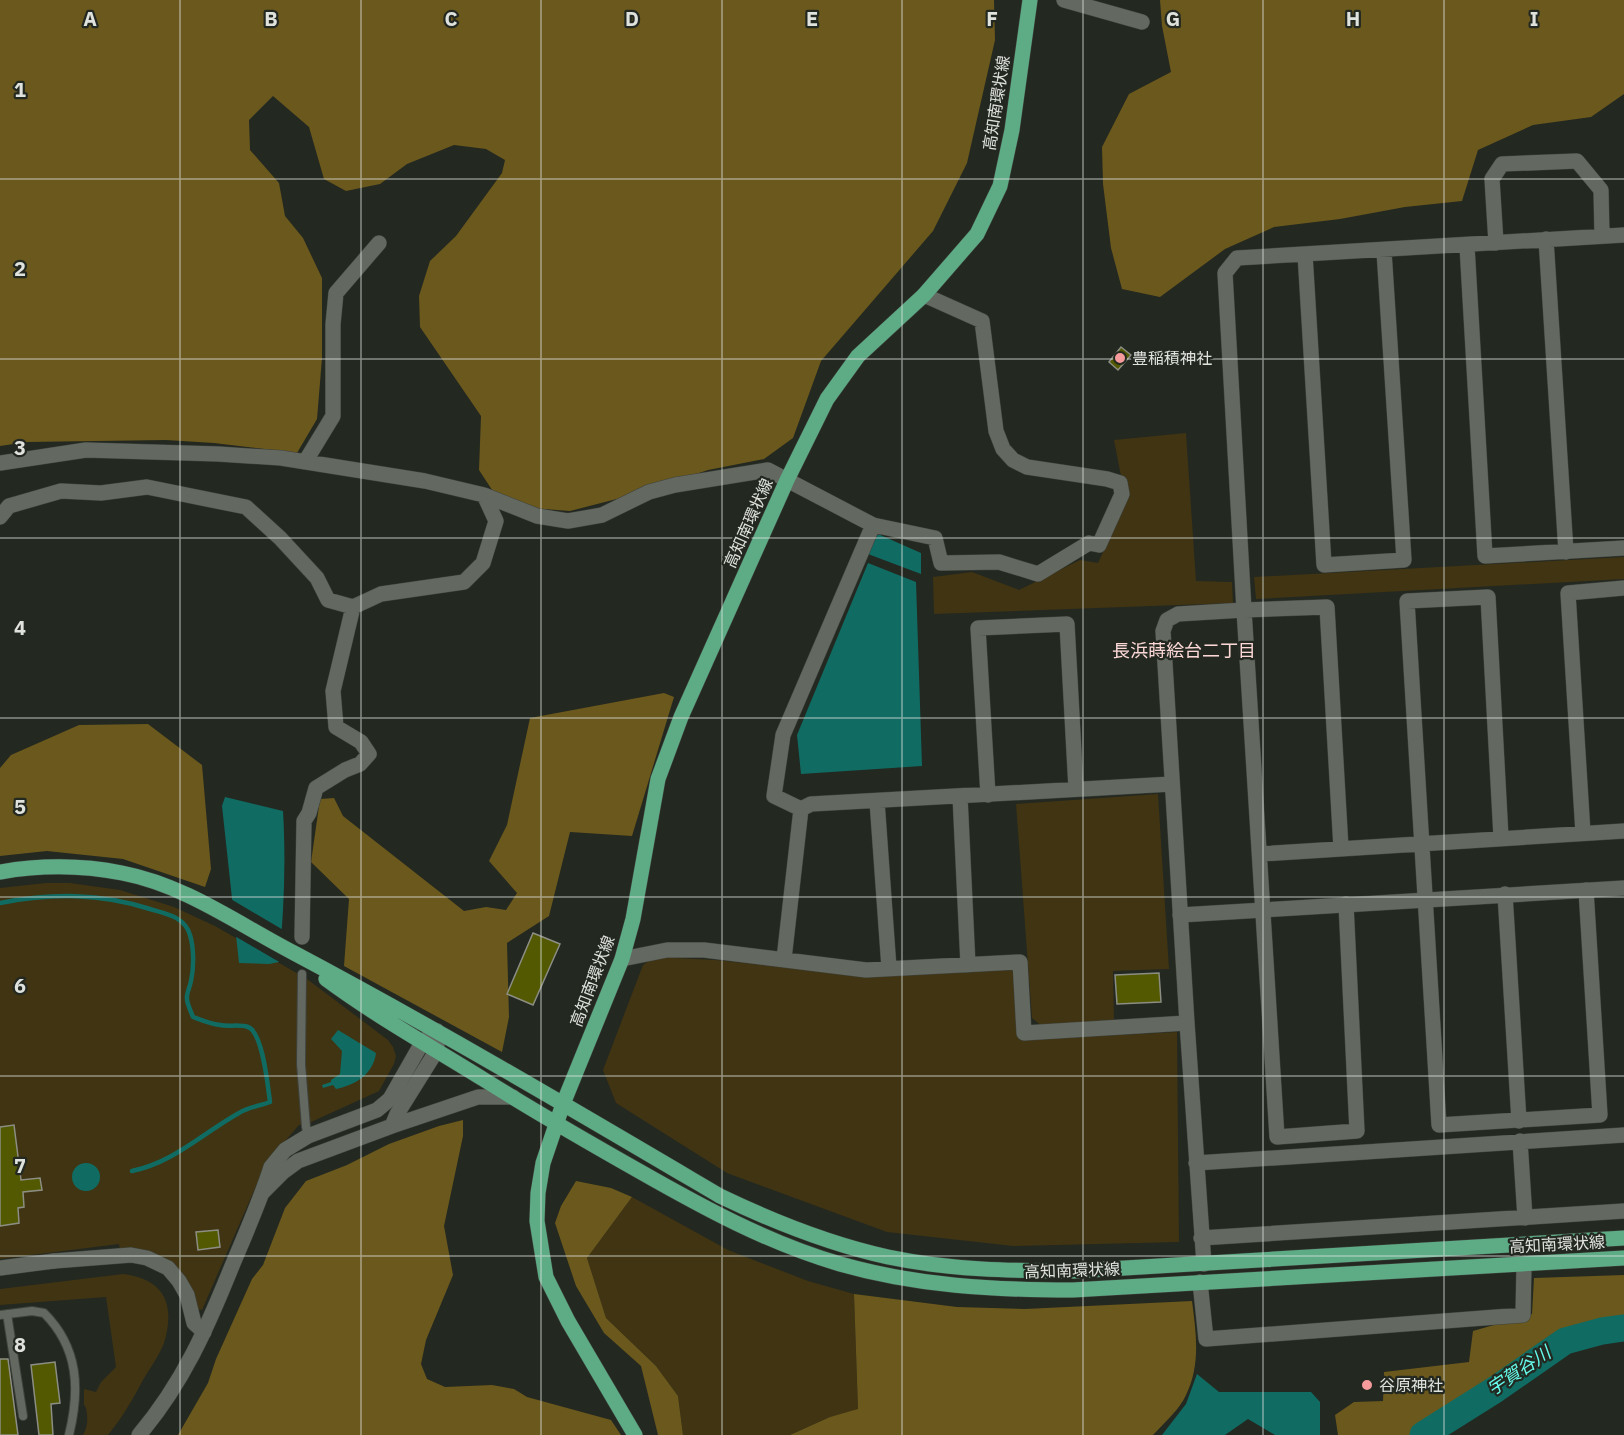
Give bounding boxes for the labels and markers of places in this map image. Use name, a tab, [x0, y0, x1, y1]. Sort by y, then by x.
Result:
place label: 豊稲積神社	[1132, 348, 1212, 368]
marker: 豊稲積神社	[1113, 351, 1127, 365]
place label: 谷原神社	[1379, 1375, 1443, 1395]
marker: 谷原神社	[1360, 1378, 1374, 1392]

